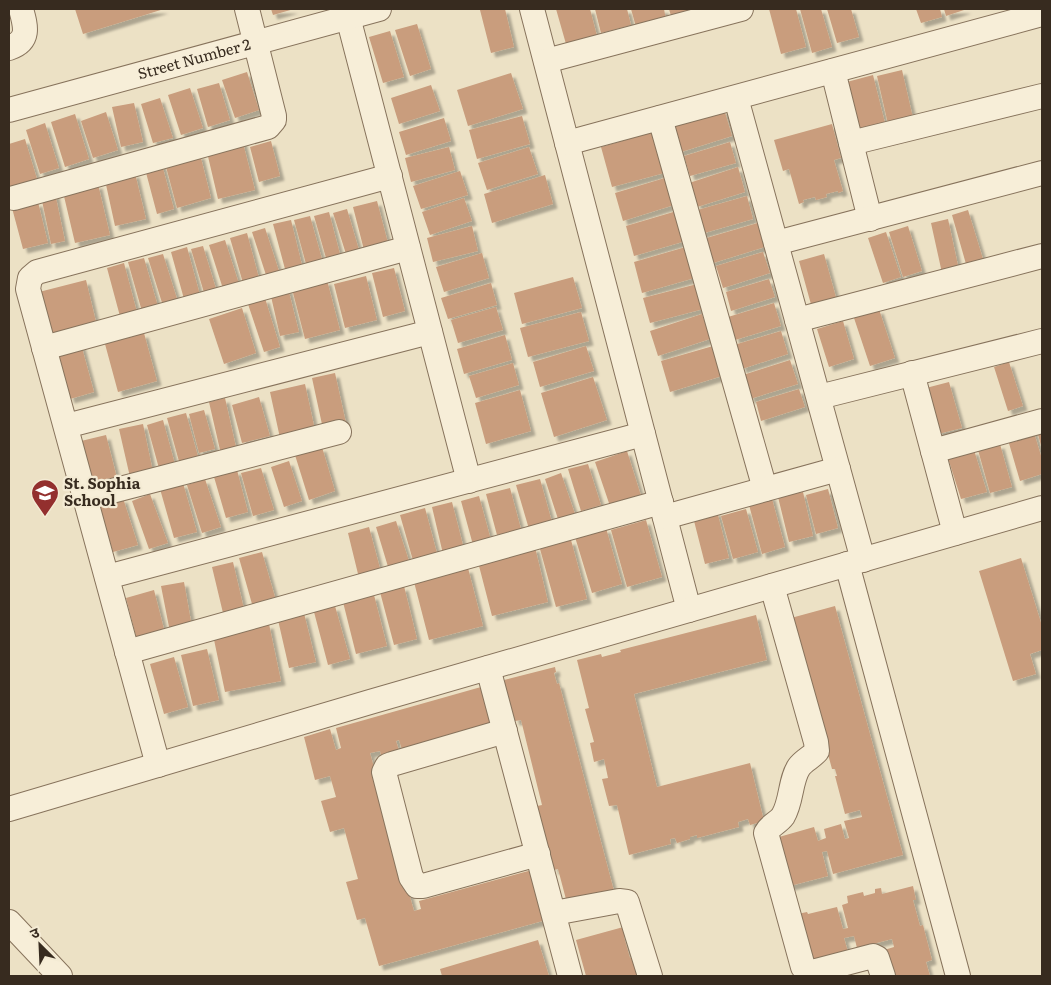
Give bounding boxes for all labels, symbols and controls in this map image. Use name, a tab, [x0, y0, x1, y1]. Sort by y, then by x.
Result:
street label: Street Number 2	[135, 32, 253, 84]
place label: St. Sophia School	[64, 471, 141, 511]
school or university icon: St. Sophia School	[30, 478, 60, 517]
north arrow	[15, 920, 65, 970]
text: उ	[26, 921, 43, 943]

